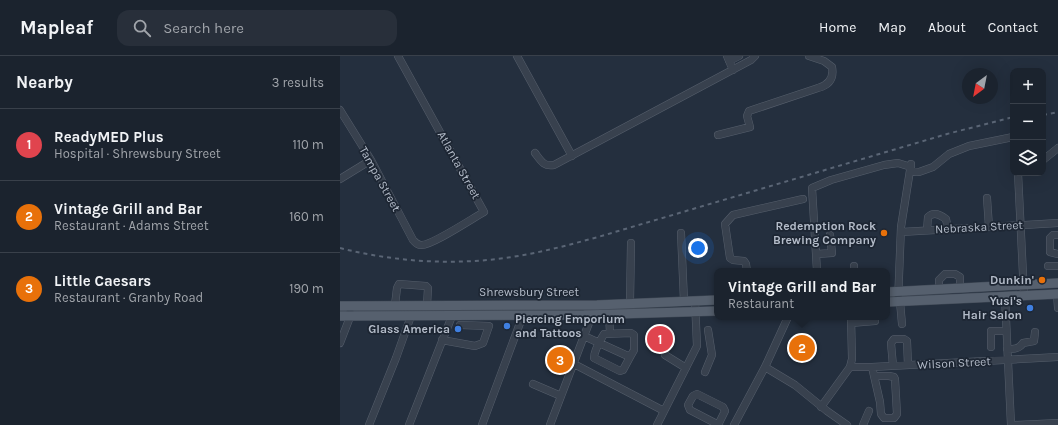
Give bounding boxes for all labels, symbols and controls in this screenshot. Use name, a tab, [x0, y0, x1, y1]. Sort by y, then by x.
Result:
search box	[117, 10, 397, 46]
text: Mapleaf	[20, 17, 93, 39]
icon: search	[131, 17, 153, 39]
text: Search here	[163, 19, 244, 37]
text: Home	[819, 19, 856, 36]
text: Map	[878, 19, 906, 36]
text: About	[928, 19, 966, 36]
text: Contact	[988, 19, 1038, 36]
north arrow	[962, 68, 998, 104]
map controls	[1010, 68, 1046, 176]
button: +	[1010, 68, 1046, 104]
text: Nearby	[16, 72, 73, 92]
text: 3 results	[272, 75, 324, 90]
button: −	[1010, 104, 1046, 140]
text: ReadyMED Plus	[54, 128, 164, 146]
street label: Atlanta Street	[435, 129, 484, 202]
text: 1	[27, 137, 31, 152]
text: 110 m	[292, 137, 324, 152]
button: layers	[1010, 140, 1046, 176]
street label: Tampa Street	[356, 144, 404, 214]
text: Hospital · Shrewsbury Street	[54, 146, 221, 161]
text: Vintage Grill and Bar	[54, 200, 202, 218]
text: 2	[25, 209, 33, 224]
text: 160 m	[289, 209, 324, 224]
text: Restaurant · Adams Street	[54, 218, 209, 233]
street label: Nebraska Street	[935, 218, 1024, 236]
place label: Redemption Rock Brewing Company	[773, 219, 876, 247]
marker: Redemption Rock Brewing Company	[879, 228, 889, 238]
your location	[688, 238, 708, 258]
popup	[714, 268, 890, 320]
text: Little Caesars	[54, 272, 151, 290]
place label: Dunkin'	[990, 273, 1034, 287]
marker: Dunkin'	[1037, 275, 1047, 285]
text: Vintage Grill and Bar	[728, 278, 876, 296]
text: 3	[25, 281, 33, 296]
text: 190 m	[289, 281, 324, 296]
street label: Shrewsbury Street	[479, 285, 580, 299]
text: Restaurant · Granby Road	[54, 290, 203, 305]
place label: Yusi's Hair Salon	[962, 294, 1022, 322]
text: Restaurant	[728, 296, 794, 311]
marker: Yusi's Hair Salon	[1025, 303, 1035, 313]
place label: Piercing Emporium and Tattoos	[515, 312, 625, 340]
marker: Piercing Emporium and Tattoos	[502, 321, 512, 331]
place label: Glass America	[368, 322, 450, 336]
marker: Glass America	[453, 324, 463, 334]
pin: 1	[647, 324, 673, 354]
pin: 2	[789, 333, 815, 363]
pin: 3	[547, 345, 573, 375]
street label: Wilson Street	[917, 354, 992, 372]

